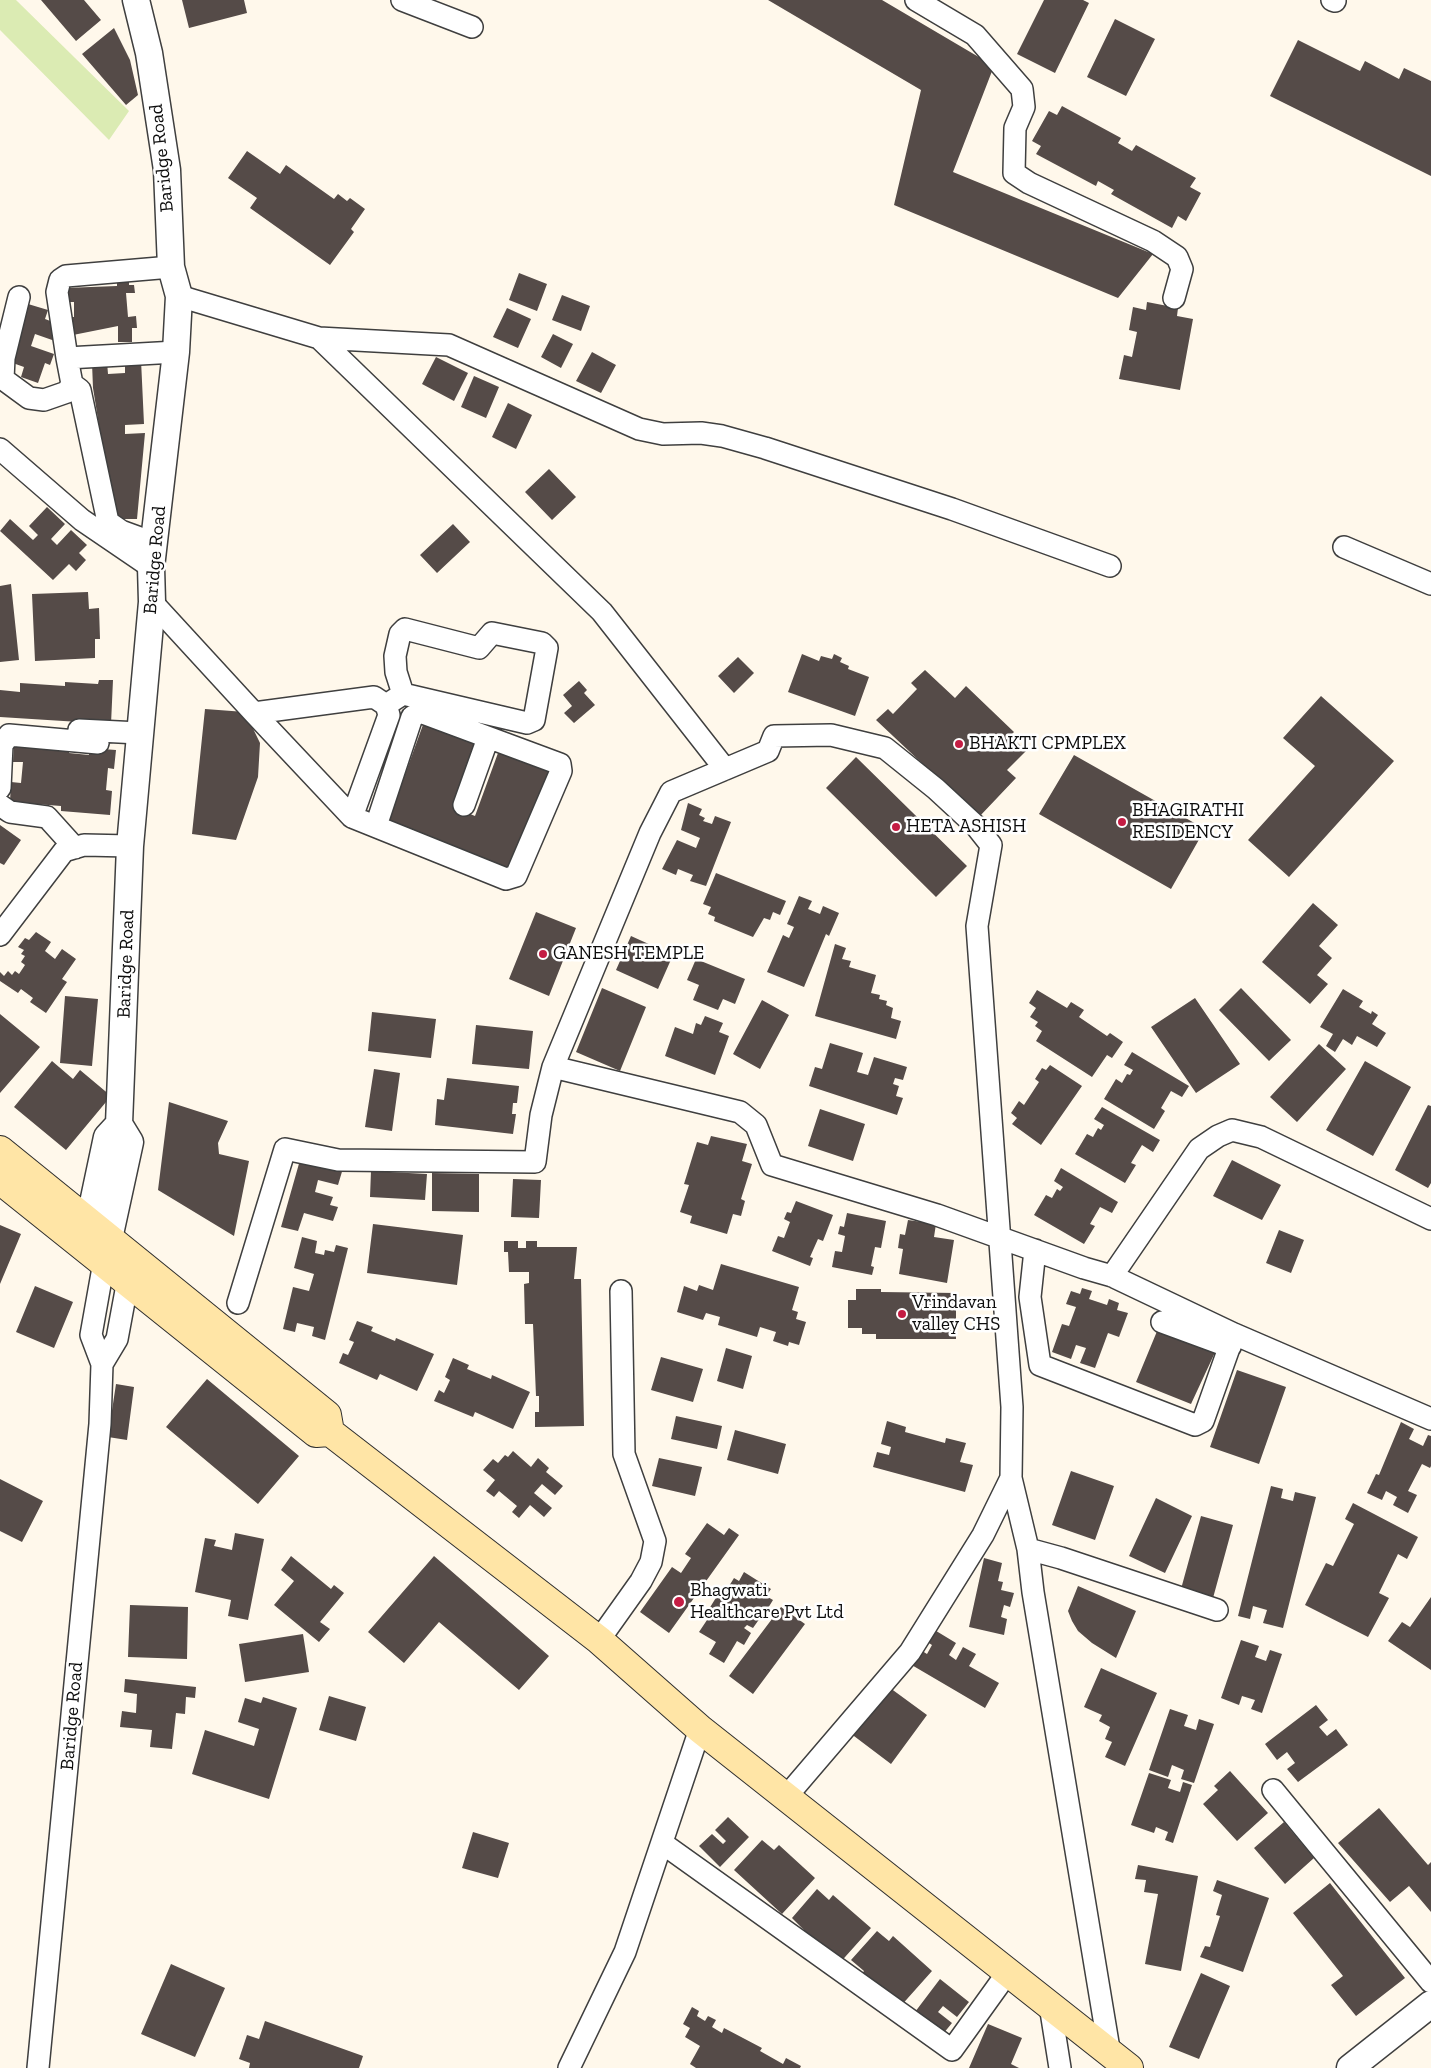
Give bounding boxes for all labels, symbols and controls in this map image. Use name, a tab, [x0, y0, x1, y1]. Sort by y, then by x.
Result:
street label: Baridge Road	[145, 103, 179, 213]
street label: Baridge Road	[139, 505, 171, 615]
place label: BHAKTI CPMPLEX	[969, 733, 1126, 755]
marker: BHAKTI CPMPLEX	[953, 738, 965, 750]
place label: BHAGIRATHI RESIDENCY	[1132, 800, 1244, 844]
place label: HETA ASHISH	[906, 816, 1026, 838]
marker: BHAGIRATHI RESIDENCY	[1116, 816, 1128, 828]
marker: HETA ASHISH	[890, 821, 902, 833]
street label: Baridge Road	[113, 909, 139, 1019]
place label: GANESH TEMPLE	[553, 943, 704, 965]
marker: GANESH TEMPLE	[537, 948, 549, 960]
place label: Vrindavan valley CHS	[912, 1292, 1000, 1336]
marker: Vrindavan valley CHS	[896, 1308, 908, 1320]
place label: Bhagwati Healthcare Pvt Ltd	[690, 1580, 844, 1624]
marker: Bhagwati Healthcare Pvt Ltd	[672, 1595, 686, 1609]
street label: Baridge Road	[56, 1661, 88, 1771]

